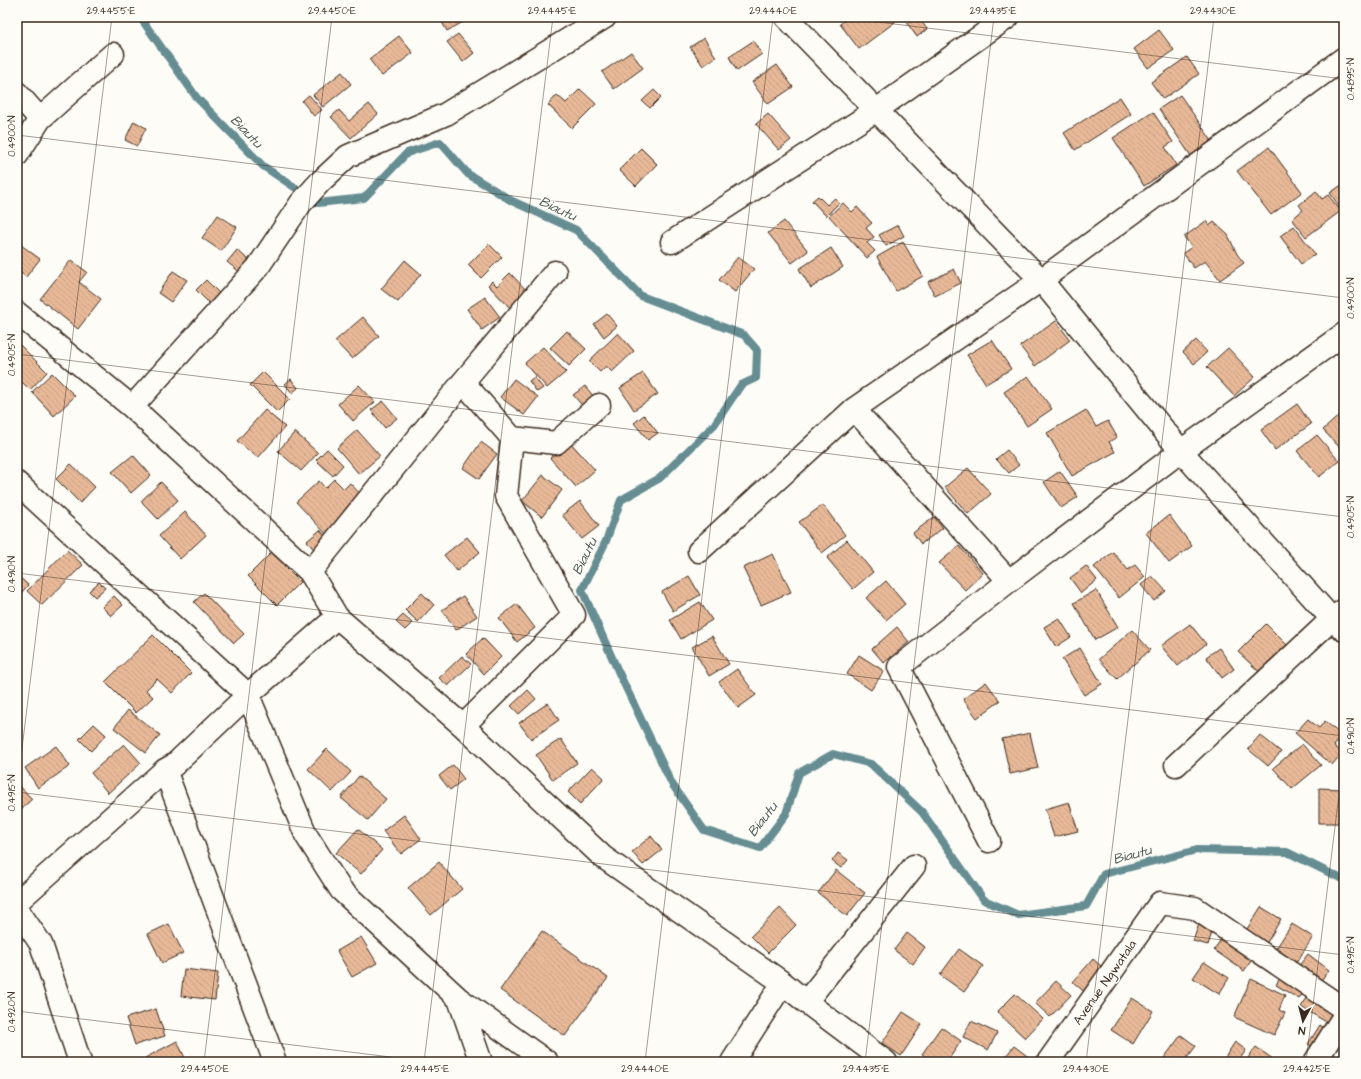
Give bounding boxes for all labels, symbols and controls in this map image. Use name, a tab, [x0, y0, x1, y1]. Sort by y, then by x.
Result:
text: 29.4455°E	[87, 4, 135, 18]
text: 29.4450°E	[308, 4, 356, 18]
text: 29.4445°E	[528, 4, 576, 18]
text: 29.4440°E	[749, 4, 797, 18]
text: 29.4435°E	[970, 4, 1016, 18]
text: 29.4430°E	[1190, 4, 1236, 18]
text: 0.4895°N	[1344, 58, 1358, 100]
water label: Biautu	[226, 111, 268, 153]
text: 0.4900°N	[5, 115, 19, 157]
water label: Biautu	[536, 192, 580, 227]
text: 0.4900°N	[1344, 277, 1358, 319]
text: 0.4905°N	[5, 334, 19, 376]
text: 0.4905°N	[1344, 496, 1358, 538]
water label: Biautu	[567, 534, 603, 578]
text: 0.4910°N	[5, 556, 19, 592]
text: 0.4910°N	[1344, 718, 1358, 754]
text: 0.4915°N	[5, 774, 19, 812]
water label: Biautu	[743, 797, 783, 841]
water label: Biautu	[1111, 840, 1155, 870]
street label: Avenue Ngwatala	[1069, 936, 1142, 1029]
text: 0.4915°N	[1344, 936, 1358, 974]
text: 0.4920°N	[5, 992, 19, 1032]
north arrow	[1283, 1001, 1323, 1041]
text: N	[1297, 1023, 1306, 1038]
text: 29.4450°E	[181, 1062, 229, 1076]
text: 29.4445°E	[401, 1062, 449, 1076]
text: 29.4440°E	[621, 1062, 669, 1076]
text: 29.4435°E	[843, 1062, 889, 1076]
text: 29.4430°E	[1063, 1062, 1109, 1076]
text: 29.4425°E	[1283, 1062, 1331, 1076]

